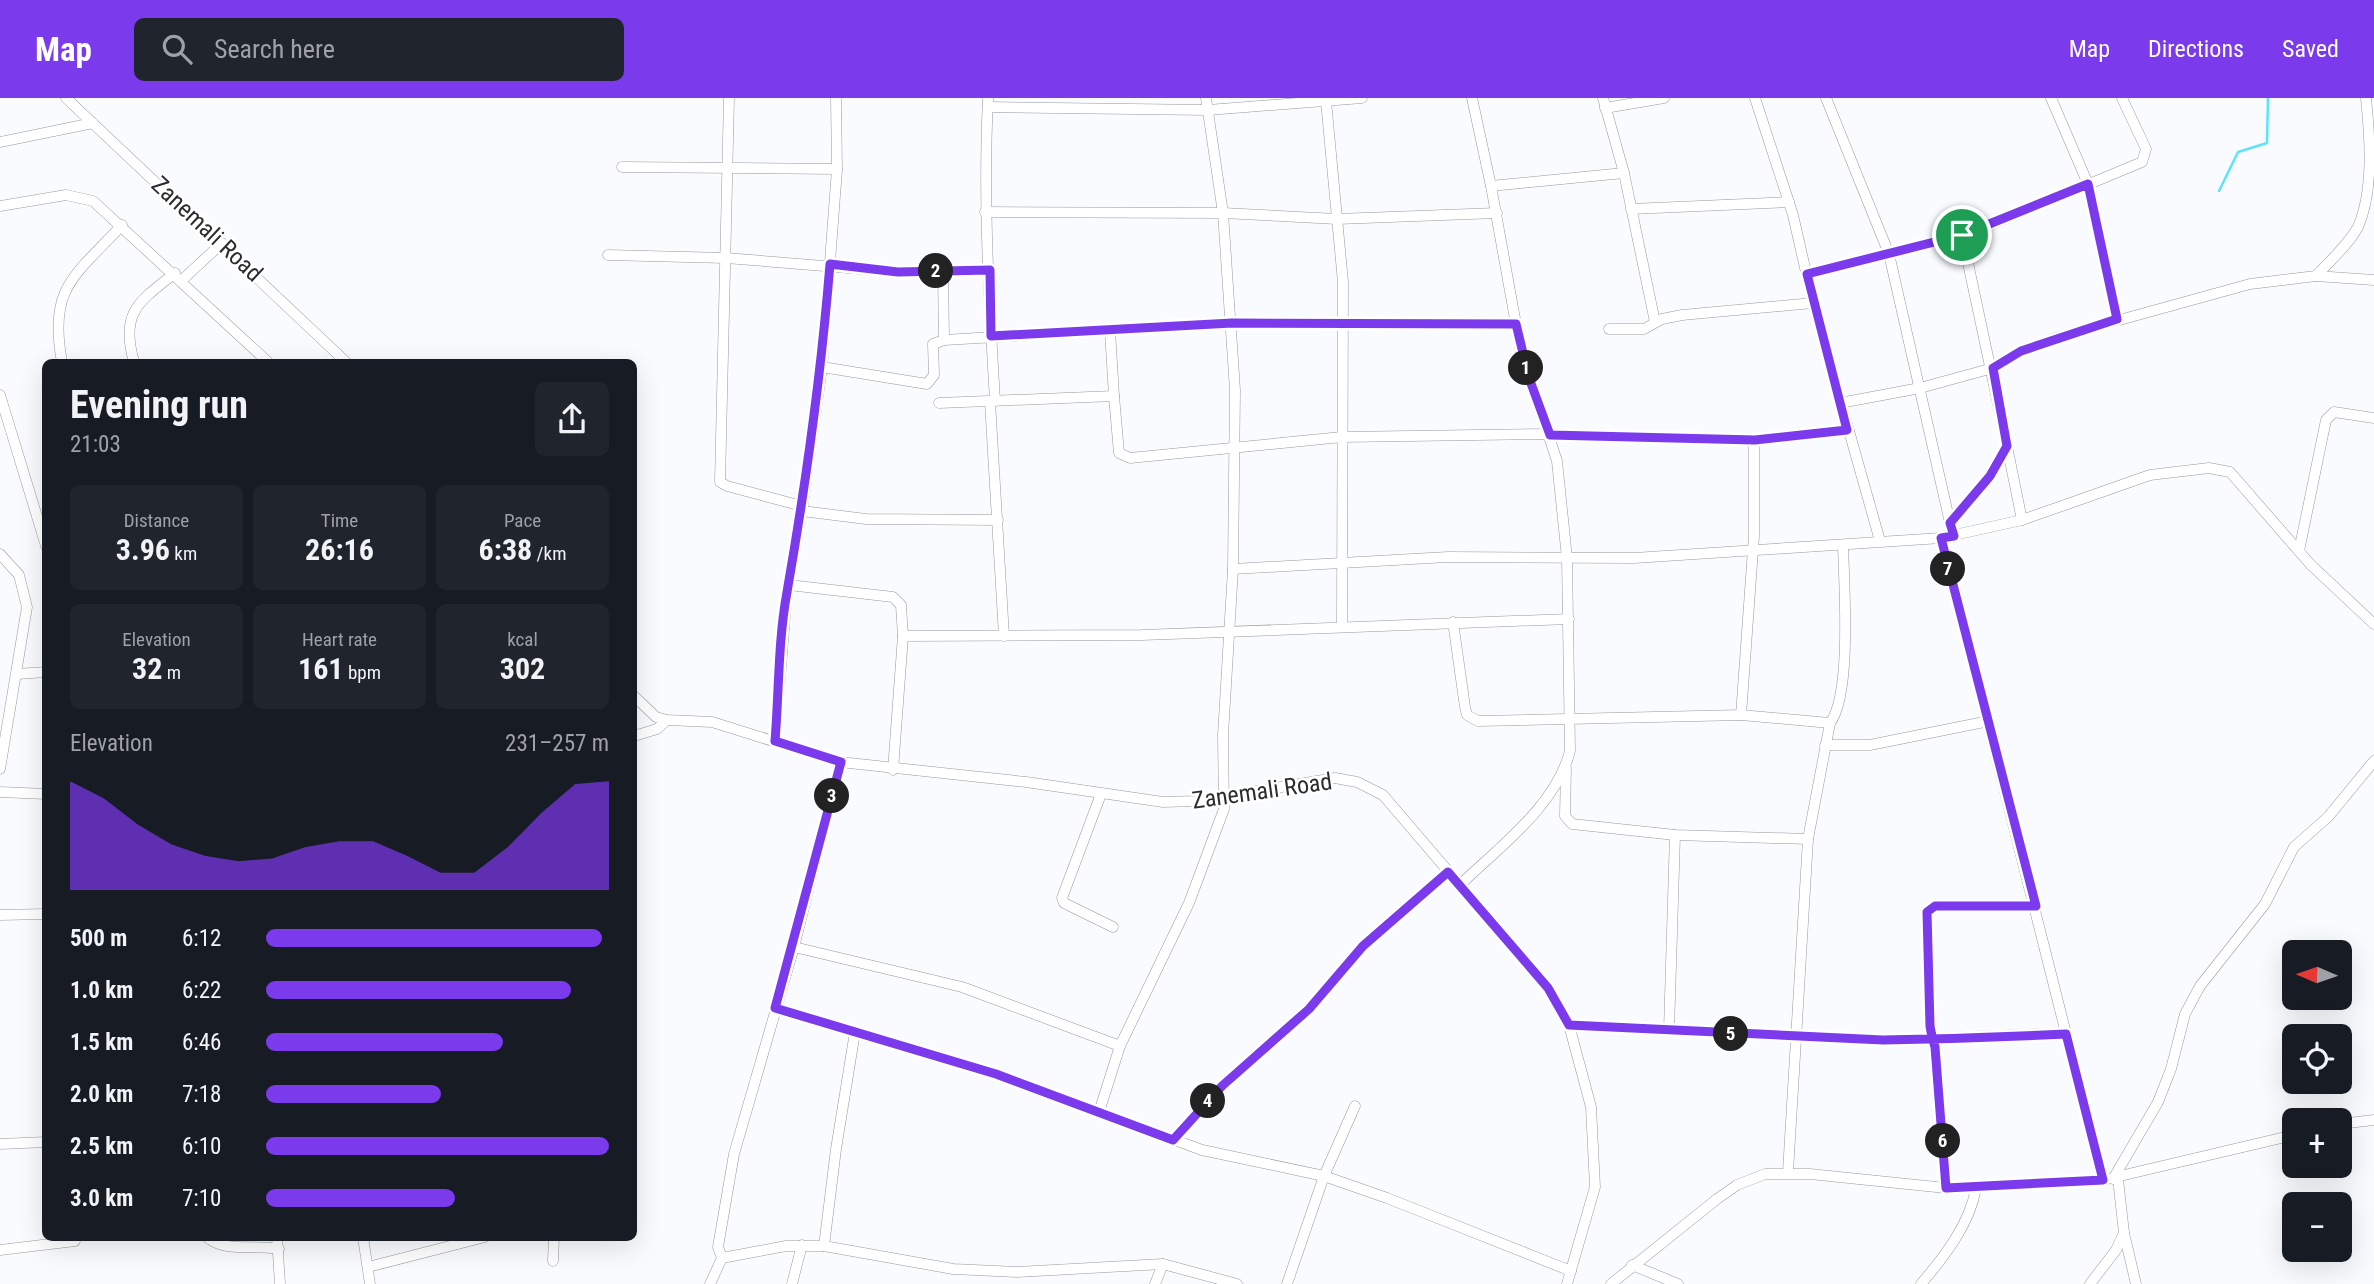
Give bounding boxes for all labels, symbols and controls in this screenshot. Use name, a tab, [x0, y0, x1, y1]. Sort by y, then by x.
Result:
search box	[134, 18, 624, 81]
text: Map	[35, 30, 92, 69]
icon: search	[158, 30, 196, 68]
text: Search here	[214, 34, 335, 64]
text: Map	[2069, 35, 2110, 63]
text: Directions	[2148, 35, 2244, 63]
text: Saved	[2282, 35, 2339, 63]
street label: Zanemali Road	[146, 171, 268, 287]
pin	[1932, 205, 1992, 265]
icon: arrive	[1943, 216, 1981, 254]
pin: 2	[918, 254, 954, 288]
text: 2	[931, 259, 940, 282]
pin: 1	[1508, 350, 1544, 386]
text: 1	[1521, 356, 1530, 379]
button: share	[535, 382, 609, 456]
text: Evening run	[70, 383, 248, 427]
text: 21:03	[70, 431, 121, 458]
text: Distance	[124, 509, 189, 532]
text: Time	[321, 509, 358, 532]
text: Pace	[504, 509, 541, 532]
text: 3.96	[116, 532, 170, 567]
text: 26:16	[305, 532, 374, 567]
text: 6:38	[479, 532, 532, 567]
text: km	[170, 542, 197, 565]
text: /km	[532, 542, 566, 565]
pin: 7	[1930, 552, 1966, 587]
text: 7	[1943, 557, 1952, 580]
text: Elevation	[122, 628, 191, 651]
text: Heart rate	[302, 628, 377, 651]
text: kcal	[507, 628, 538, 651]
text: 32	[132, 651, 162, 686]
text: 161	[298, 651, 344, 686]
text: 302	[500, 651, 545, 686]
text: m	[162, 661, 181, 684]
text: bpm	[344, 661, 381, 684]
text: Elevation	[70, 730, 153, 757]
text: 231–257 m	[505, 730, 609, 757]
street label: Zanemali Road	[1190, 767, 1334, 815]
pin: 3	[814, 778, 850, 814]
text: 3	[827, 784, 836, 807]
text: 500 m	[70, 925, 127, 952]
text: 6:12	[182, 925, 221, 952]
north arrow	[2282, 940, 2352, 1010]
map controls	[2282, 940, 2352, 1262]
text: 1.0 km	[70, 977, 133, 1004]
text: 6:22	[182, 977, 221, 1004]
pin: 5	[1714, 1016, 1748, 1052]
text: 5	[1726, 1022, 1735, 1045]
button: locate	[2282, 1024, 2352, 1094]
text: 1.5 km	[70, 1029, 133, 1056]
text: 6:46	[182, 1029, 221, 1056]
text: 2.0 km	[70, 1081, 133, 1108]
text: 7:18	[182, 1081, 221, 1108]
pin: 4	[1190, 1084, 1226, 1118]
text: 4	[1203, 1089, 1212, 1112]
button: +	[2282, 1108, 2352, 1178]
pin: 6	[1926, 1124, 1960, 1158]
text: 6	[1938, 1129, 1947, 1152]
text: 2.5 km	[70, 1133, 133, 1160]
text: 6:10	[182, 1133, 221, 1160]
text: 3.0 km	[70, 1185, 133, 1212]
text: 7:10	[182, 1185, 221, 1212]
button: −	[2282, 1192, 2352, 1262]

